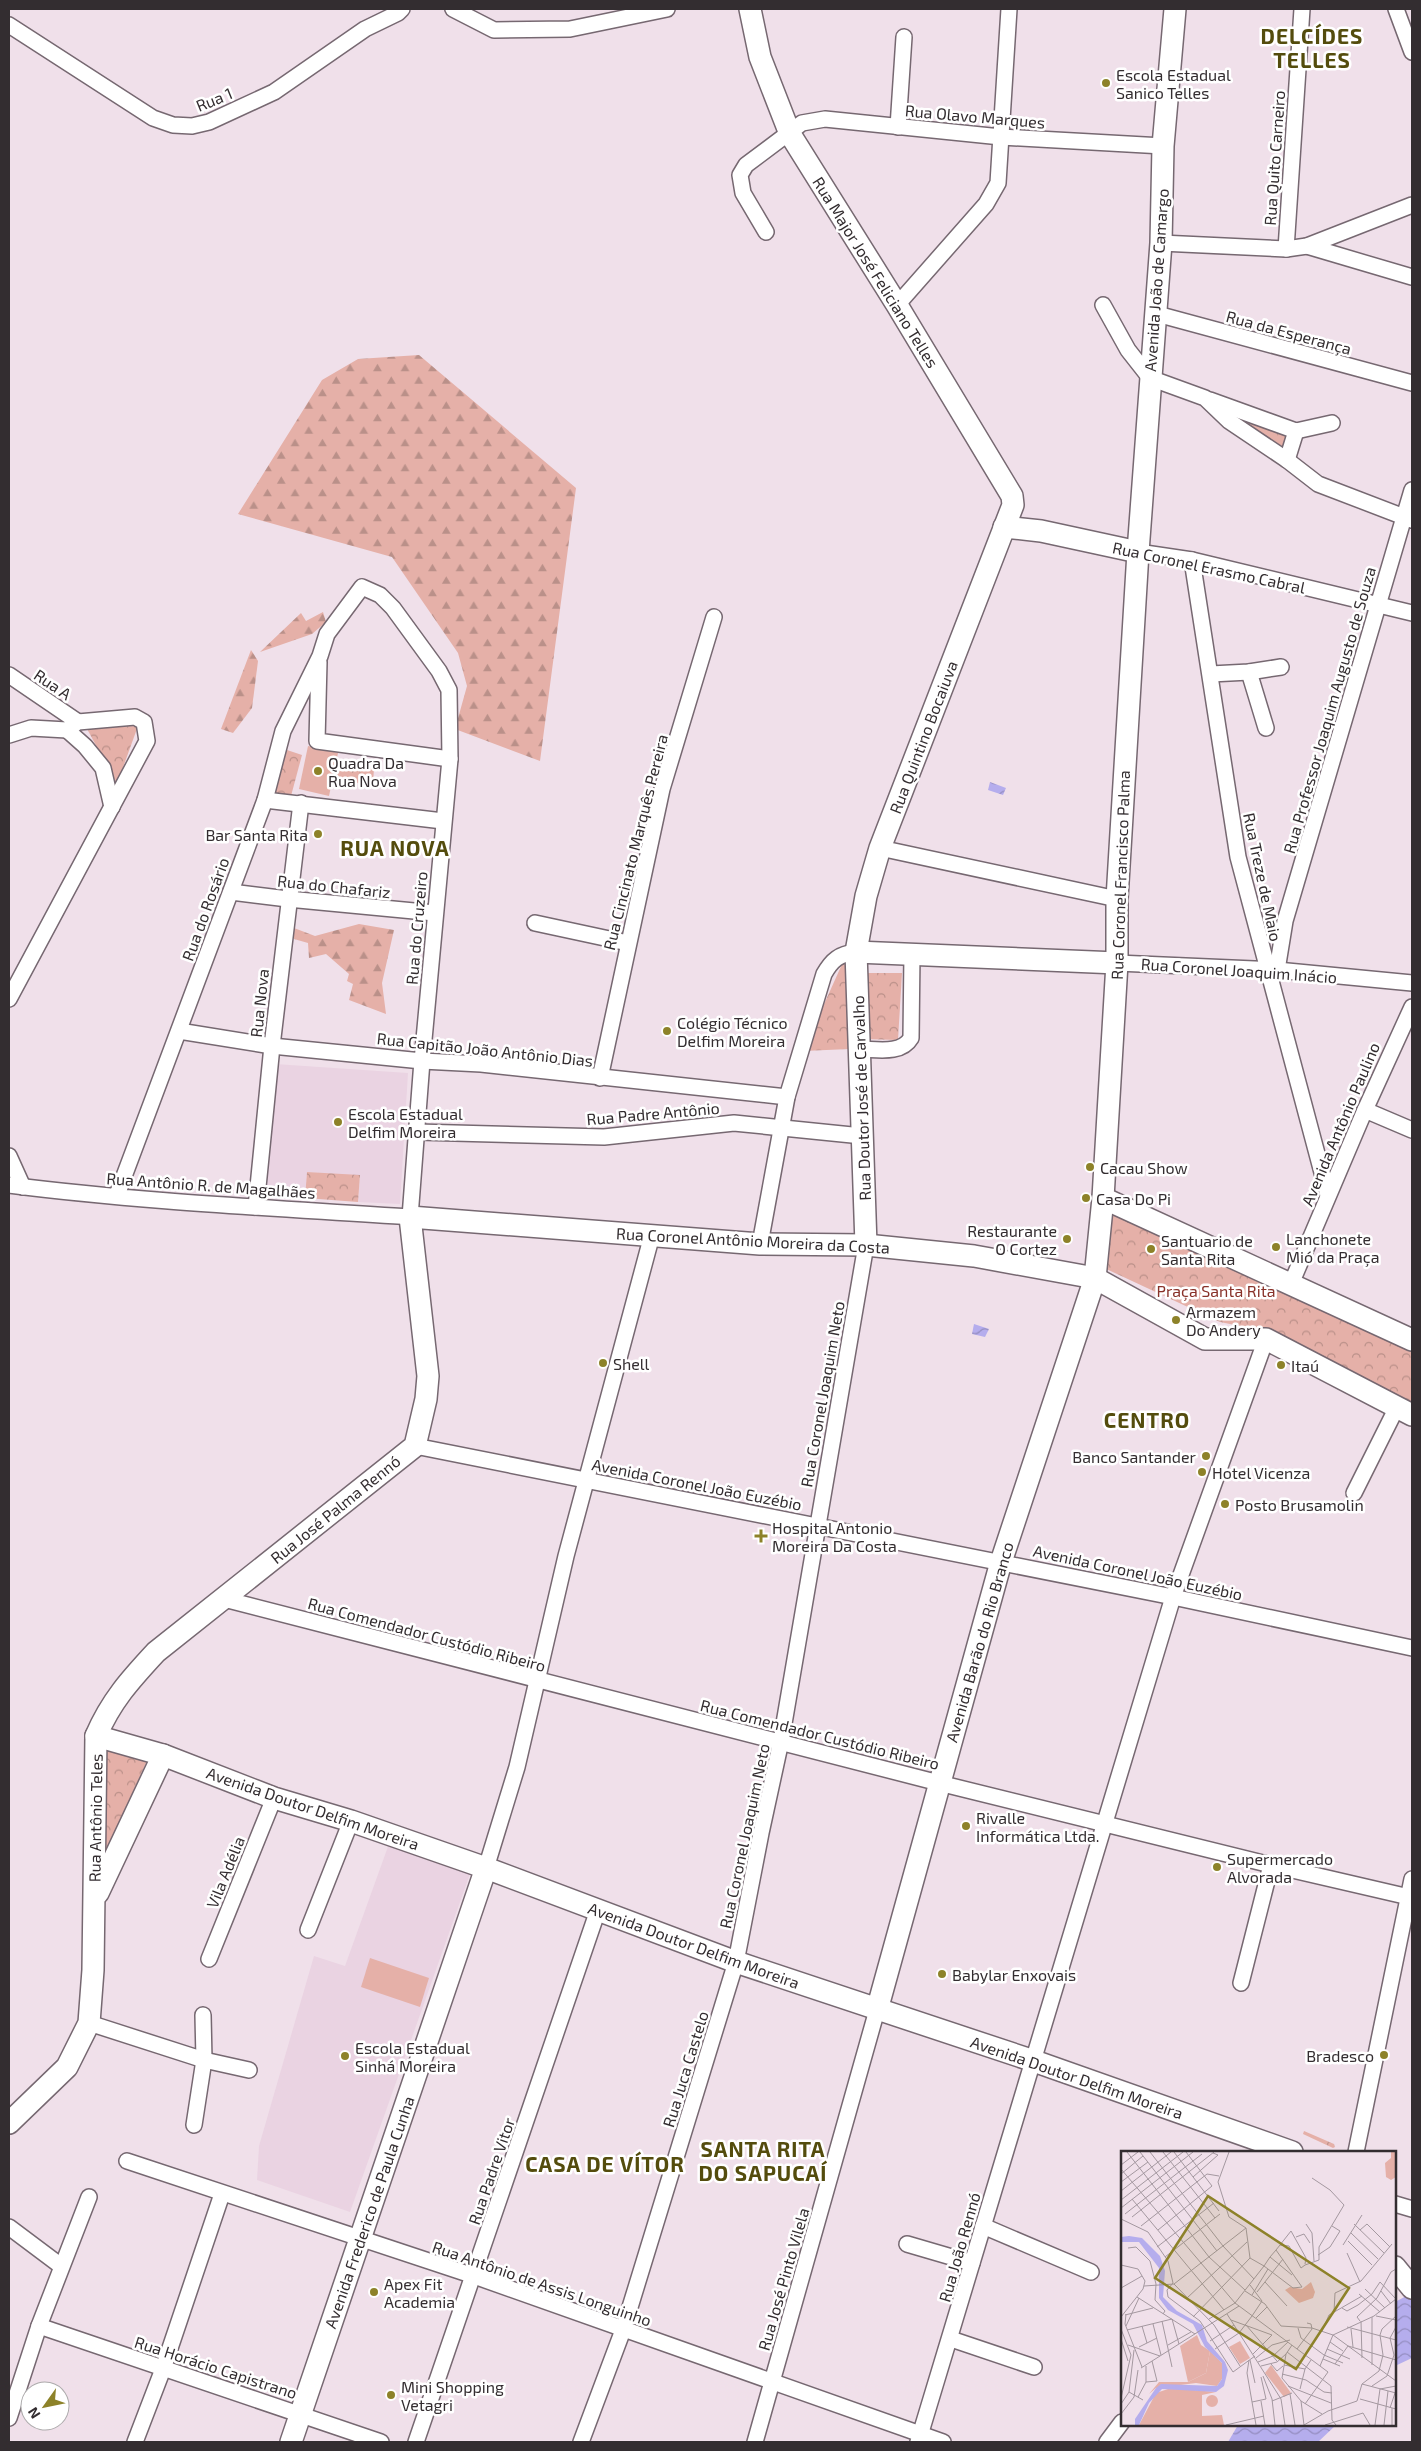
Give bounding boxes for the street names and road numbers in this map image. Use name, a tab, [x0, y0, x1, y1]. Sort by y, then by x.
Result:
street label: Rua 1	[193, 83, 235, 115]
street label: Rua Quito Carneiro	[1260, 90, 1289, 226]
street label: Rua Olavo Marques	[904, 100, 1046, 132]
street label: Rua Major José Feliciano Telles	[808, 173, 943, 372]
street label: Avenida João de Camargo	[1140, 188, 1172, 372]
street label: Rua da Esperança	[1224, 306, 1354, 359]
street label: Rua Coronel Erasmo Cabral	[1111, 537, 1307, 597]
street label: Rua Professor Joaquim Augusto de Souza	[1279, 564, 1379, 856]
street label: Rua Quintino Bocaiuva	[885, 658, 962, 817]
street label: Rua A	[31, 665, 75, 703]
street label: Rua Cincinato Marquês Pereira	[599, 732, 671, 952]
street label: Rua Coronel Francisco Palma	[1107, 770, 1133, 980]
street label: Rua Treze de Maio	[1240, 811, 1286, 943]
street label: Rua do Rosário	[178, 855, 232, 963]
street label: Rua do Cruzeiro	[402, 870, 430, 986]
street label: Rua do Chafariz	[276, 871, 392, 901]
street label: Rua Coronel Joaquim Inácio	[1140, 954, 1338, 986]
street label: Rua Nova	[246, 968, 272, 1038]
street label: Rua Doutor José de Carvalho	[848, 995, 874, 1201]
street label: Rua Capitão João Antônio Dias	[376, 1028, 594, 1070]
street label: Avenida Antônio Paulino	[1297, 1039, 1383, 1209]
street label: Rua Padre Antônio	[586, 1098, 720, 1128]
street label: Rua Antônio R. de Magalhães	[106, 1168, 316, 1202]
street label: Rua Coronel Antônio Moreira da Costa	[616, 1223, 890, 1257]
street label: Rua Coronel Joaquim Neto	[796, 1300, 848, 1488]
street label: Rua José Palma Rennó	[266, 1451, 404, 1567]
street label: Avenida Coronel João Euzébio	[590, 1454, 804, 1514]
street label: Avenida Barão do Rio Branco	[941, 1540, 1017, 1744]
street label: Avenida Coronel João Euzébio	[1032, 1541, 1244, 1603]
street label: Rua Comendador Custódio Ribeiro	[306, 1593, 548, 1675]
street label: Rua Comendador Custódio Ribeiro	[699, 1695, 941, 1773]
street label: Rua Coronel Joaquim Neto	[715, 1742, 773, 1930]
street label: Rua Antônio Teles	[84, 1754, 106, 1882]
street label: Avenida Doutor Delfim Moreira	[204, 1763, 422, 1853]
street label: Vila Adélia	[202, 1833, 248, 1911]
street label: Avenida Doutor Delfim Moreira	[586, 1898, 802, 1992]
street label: Rua Juca Castelo	[658, 2009, 712, 2129]
street label: Avenida Doutor Delfim Moreira	[968, 2032, 1186, 2122]
street label: Avenida Frederico de Paula Cunha	[320, 2093, 418, 2331]
street label: Rua Padre Vitor	[464, 2114, 518, 2227]
street label: Rua João Rennó	[934, 2190, 984, 2304]
street label: Rua José Pinto Vilela	[754, 2205, 812, 2353]
street label: Rua Antônio de Assis Longuinho	[430, 2237, 654, 2329]
street label: Rua Horácio Capistrano	[132, 2332, 300, 2402]

